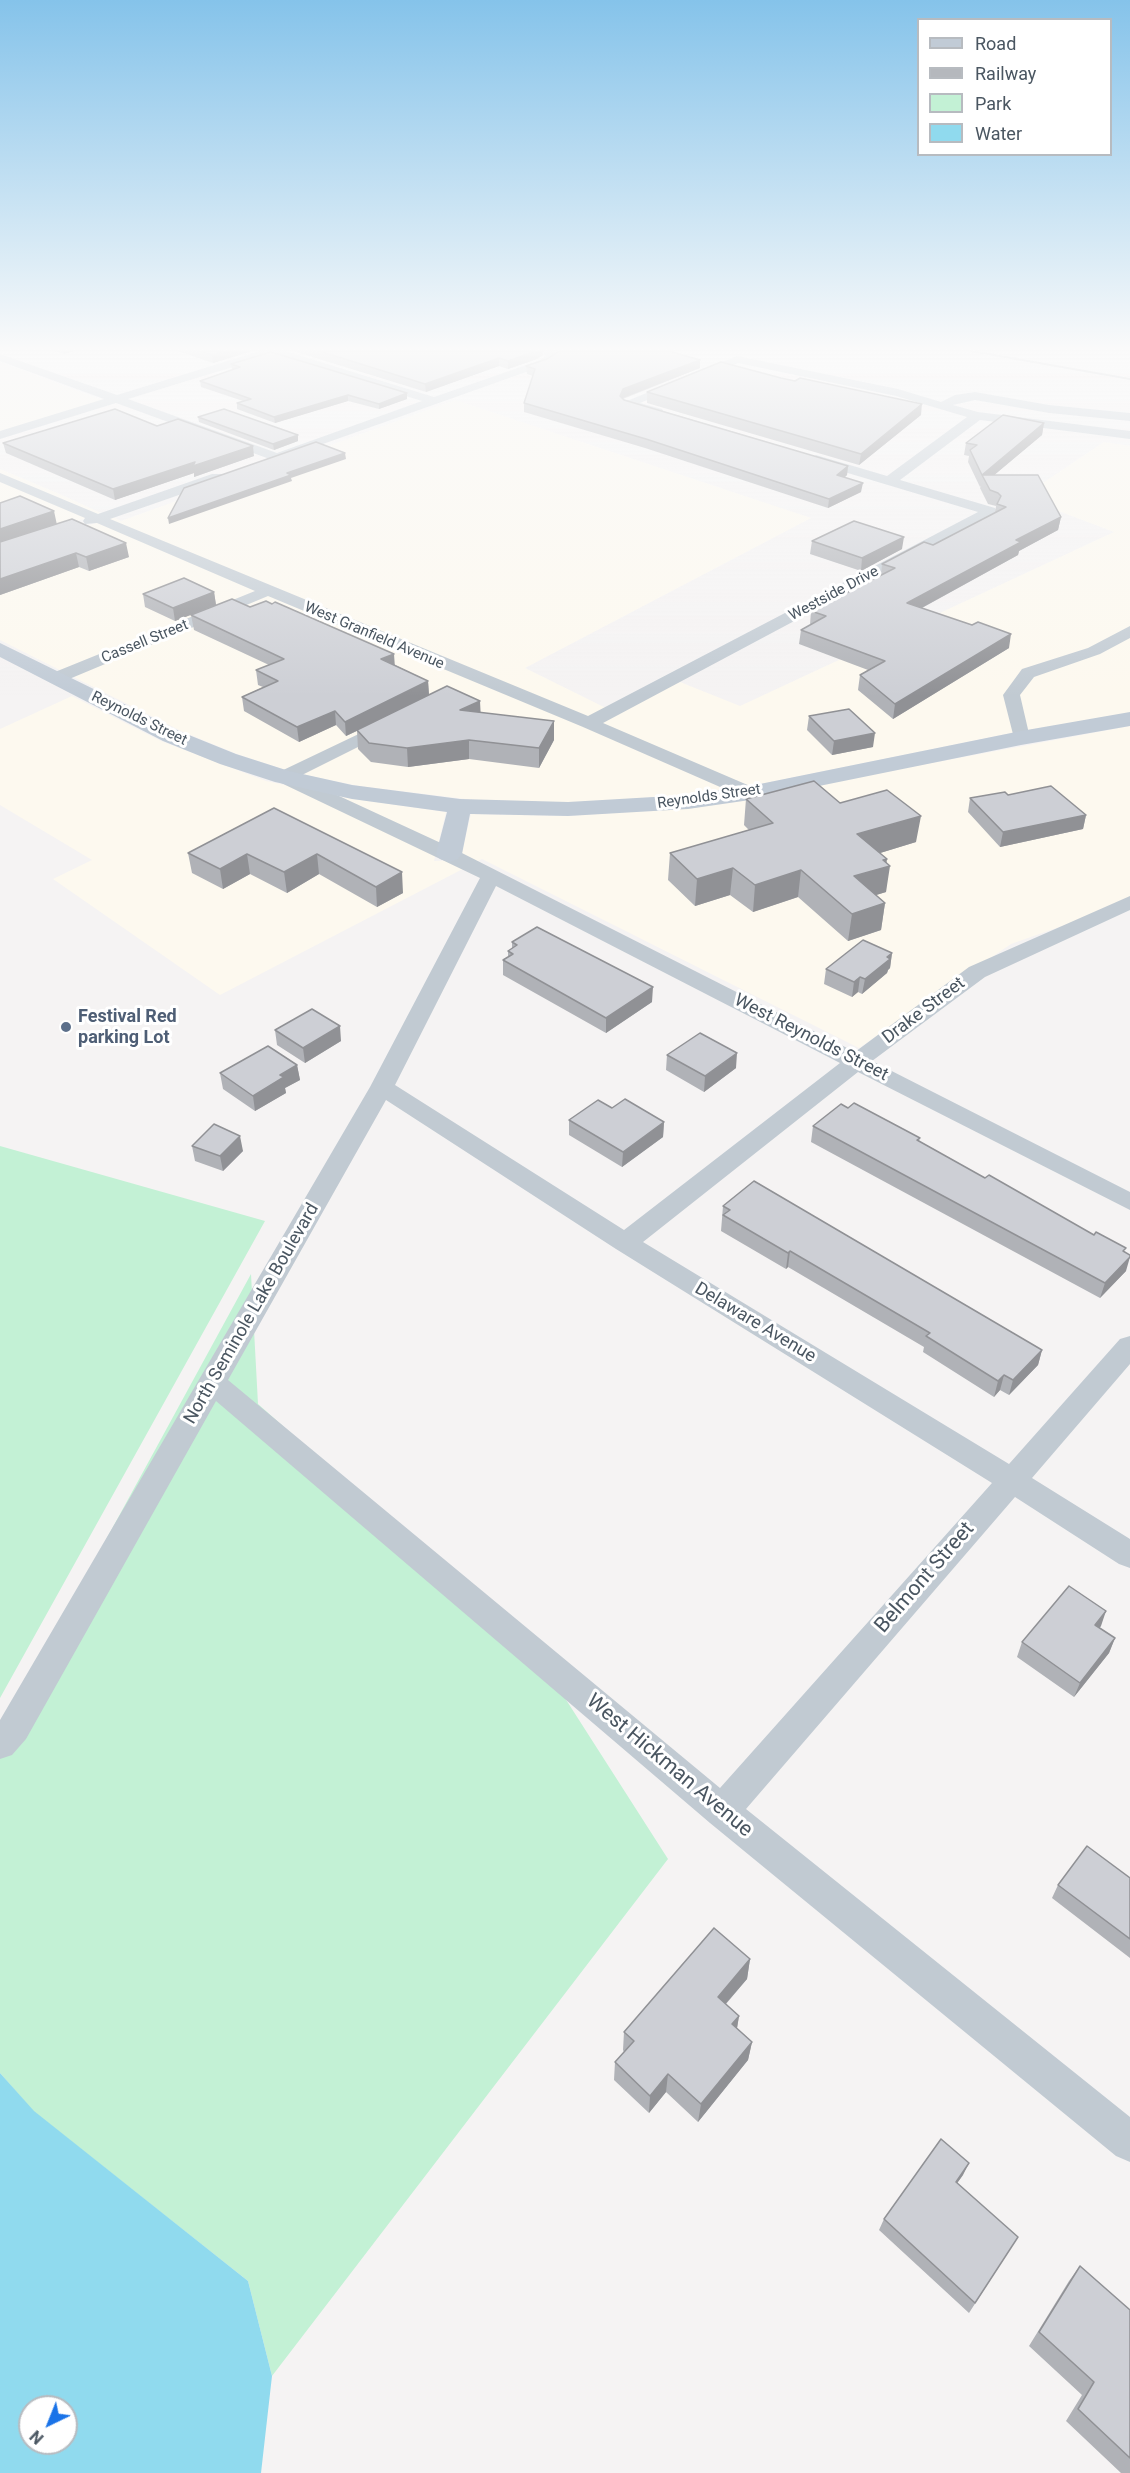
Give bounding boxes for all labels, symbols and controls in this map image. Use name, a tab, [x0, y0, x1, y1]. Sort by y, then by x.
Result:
legend	[917, 18, 1112, 156]
text: Road	[975, 33, 1016, 54]
text: Railway	[975, 63, 1036, 84]
text: Park	[975, 93, 1011, 114]
text: Water	[975, 123, 1022, 144]
street label: Westside Drive	[786, 563, 882, 625]
street label: West Granfield Avenue	[301, 598, 447, 674]
street label: Cassell Street	[99, 616, 191, 668]
street label: Reynolds Street	[88, 688, 190, 750]
street label: Reynolds Street	[656, 781, 762, 813]
street label: Drake Street	[878, 973, 970, 1049]
street label: West Reynolds Street	[730, 990, 892, 1086]
place label: Festival Red parking Lot	[78, 1006, 177, 1048]
marker: Festival Red parking Lot	[59, 1020, 73, 1034]
street label: North Seminole Lake Boulevard	[180, 1200, 324, 1428]
street label: Delaware Avenue	[690, 1278, 820, 1368]
street label: Belmont Street	[870, 1517, 980, 1639]
street label: West Hickman Avenue	[581, 1689, 757, 1843]
north arrow	[18, 2395, 78, 2455]
text: N	[26, 2426, 47, 2448]

